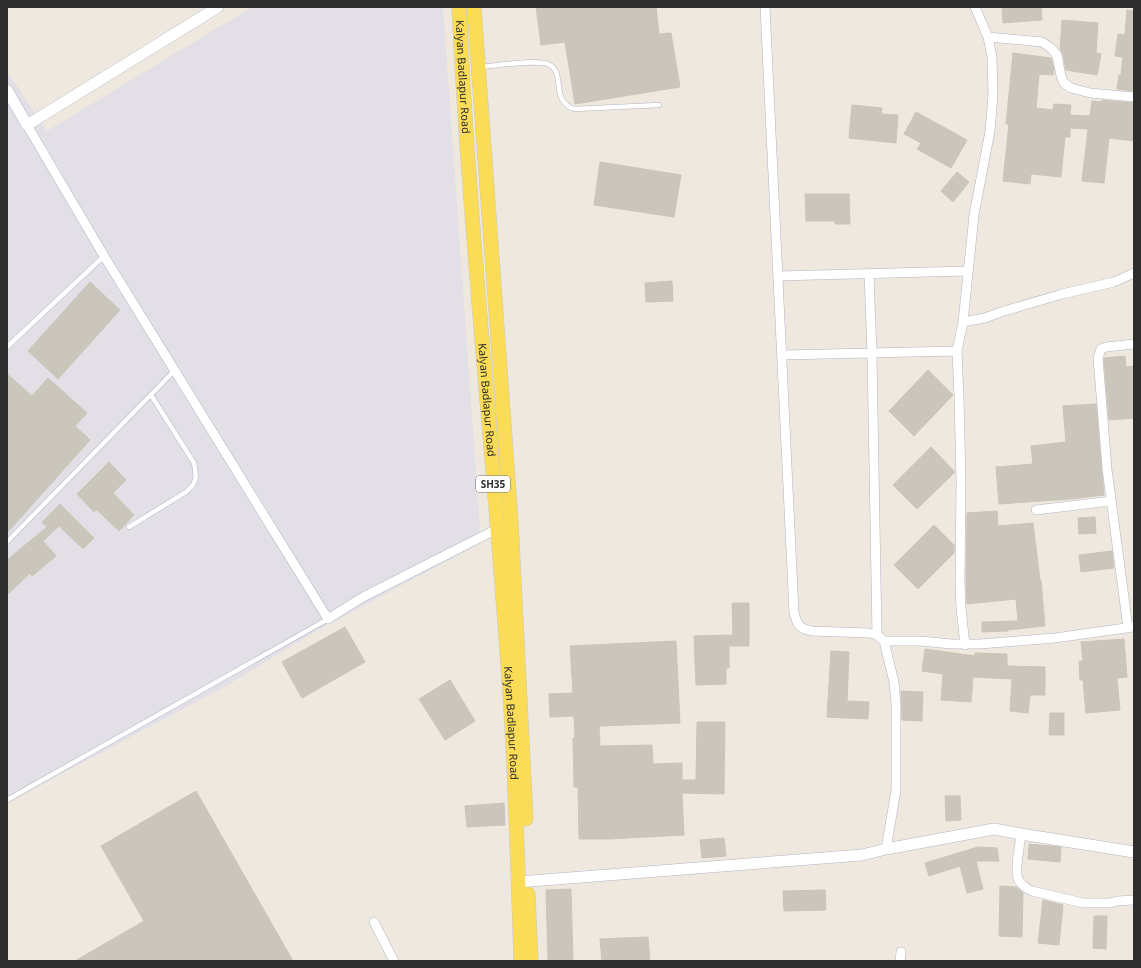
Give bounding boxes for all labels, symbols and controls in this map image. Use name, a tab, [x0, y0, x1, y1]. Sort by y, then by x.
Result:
street label: Kalyan Badlapur Road	[453, 20, 474, 134]
street label: Kalyan Badlapur Road	[475, 343, 500, 457]
road number: SH35	[476, 476, 510, 492]
street label: Kalyan Badlapur Road	[501, 666, 523, 780]

